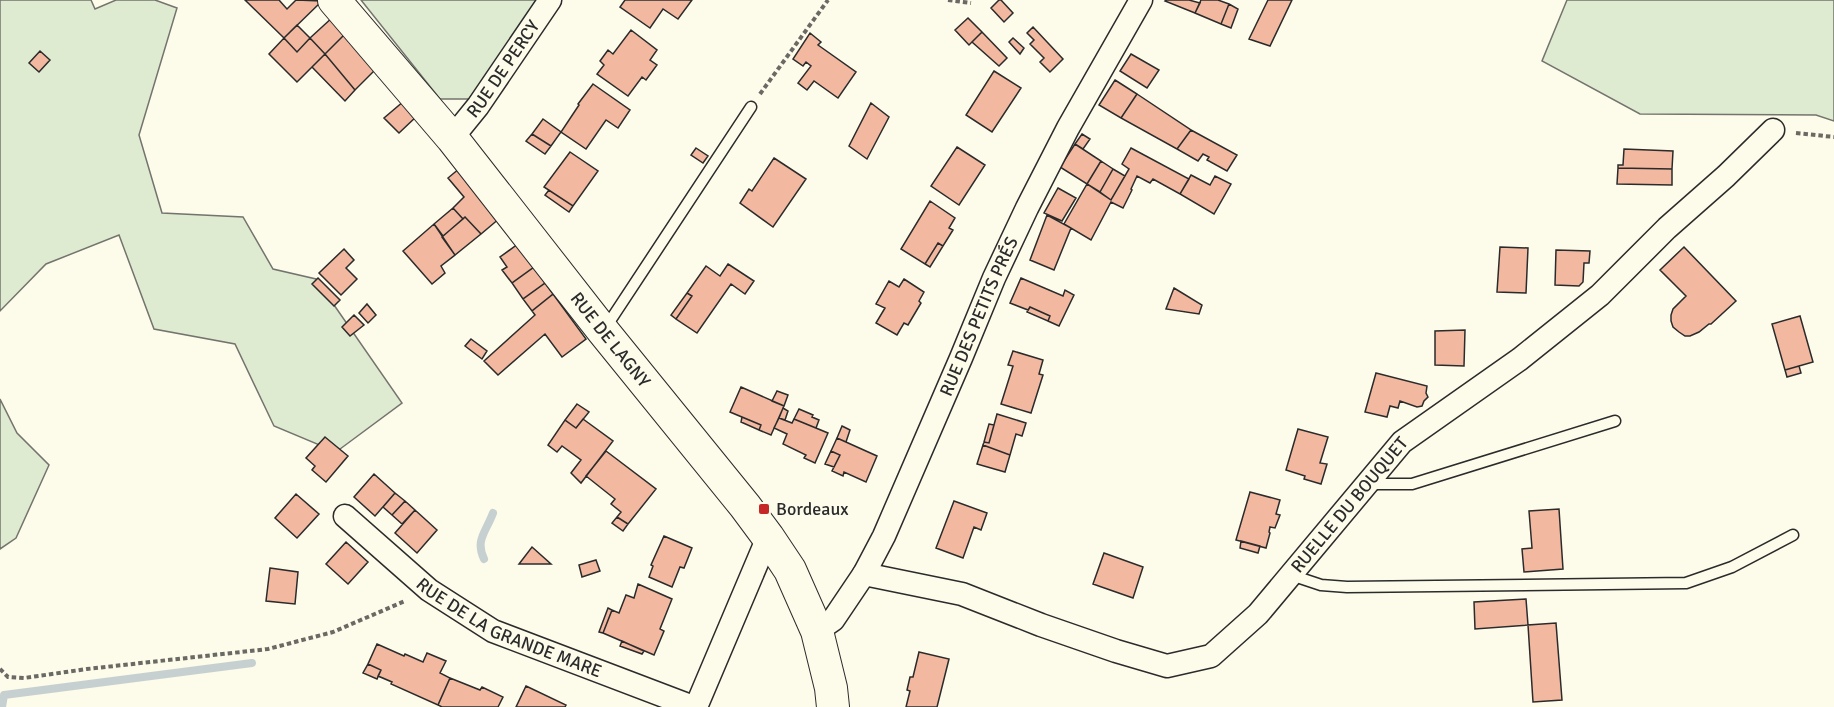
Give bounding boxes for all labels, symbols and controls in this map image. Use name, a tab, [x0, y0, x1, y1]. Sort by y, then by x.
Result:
street label: RUE DE PERCY	[462, 16, 544, 122]
street label: RUE DES PETITS PRÉS	[935, 233, 1023, 399]
street label: RUE DE LAGNY	[566, 288, 655, 392]
street label: RUELLE DU BOUQUET	[1286, 432, 1413, 577]
place label: Bordeaux	[776, 498, 849, 520]
marker: Bordeaux	[757, 502, 771, 516]
street label: RUE DE LA GRANDE MARE	[412, 573, 605, 682]

